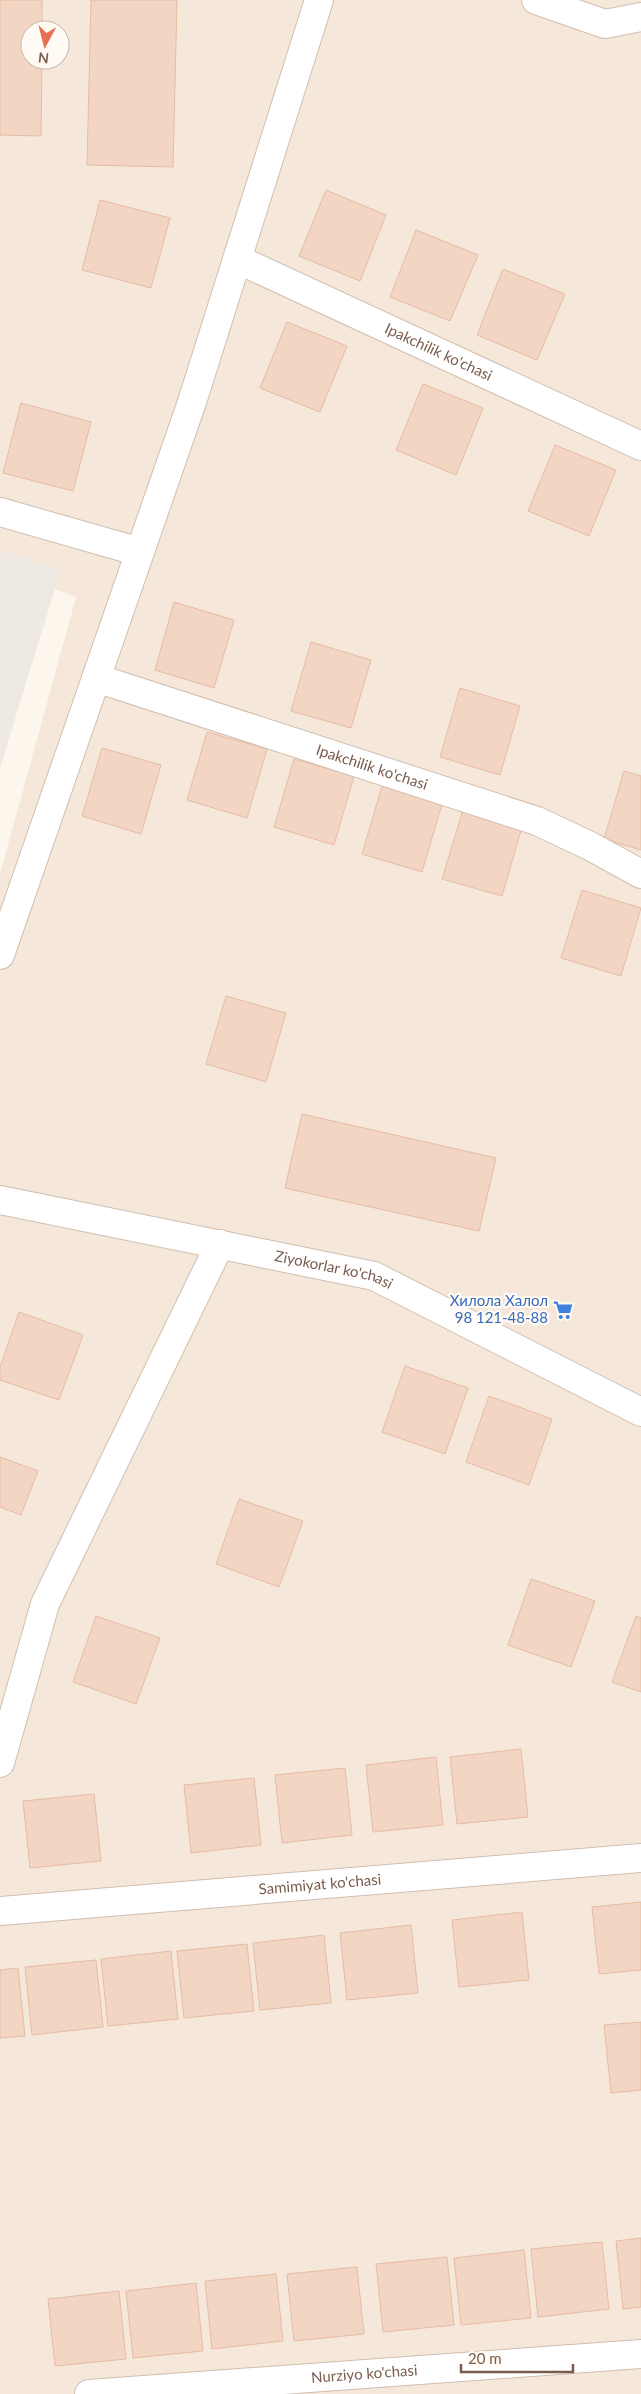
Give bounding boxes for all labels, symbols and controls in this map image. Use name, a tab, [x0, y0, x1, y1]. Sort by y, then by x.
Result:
north arrow	[20, 20, 70, 70]
text: N	[37, 49, 50, 67]
street label: Ipakchilik ko'chasi	[382, 319, 495, 384]
street label: Ipakchilik ko'chasi	[314, 740, 430, 793]
street label: Ziyokorlar ko'chasi	[273, 1246, 396, 1292]
place label: Хилола Халол 98 121-48-88	[450, 1291, 548, 1326]
supermarket icon: Хилола Халол 98 121-48-88	[552, 1299, 574, 1321]
street label: Samimiyat ko'chasi	[258, 1870, 382, 1898]
scale bar	[461, 2342, 574, 2374]
text: 20 m	[468, 2349, 502, 2367]
street label: Nurziyo ko'chasi	[310, 2360, 418, 2386]

